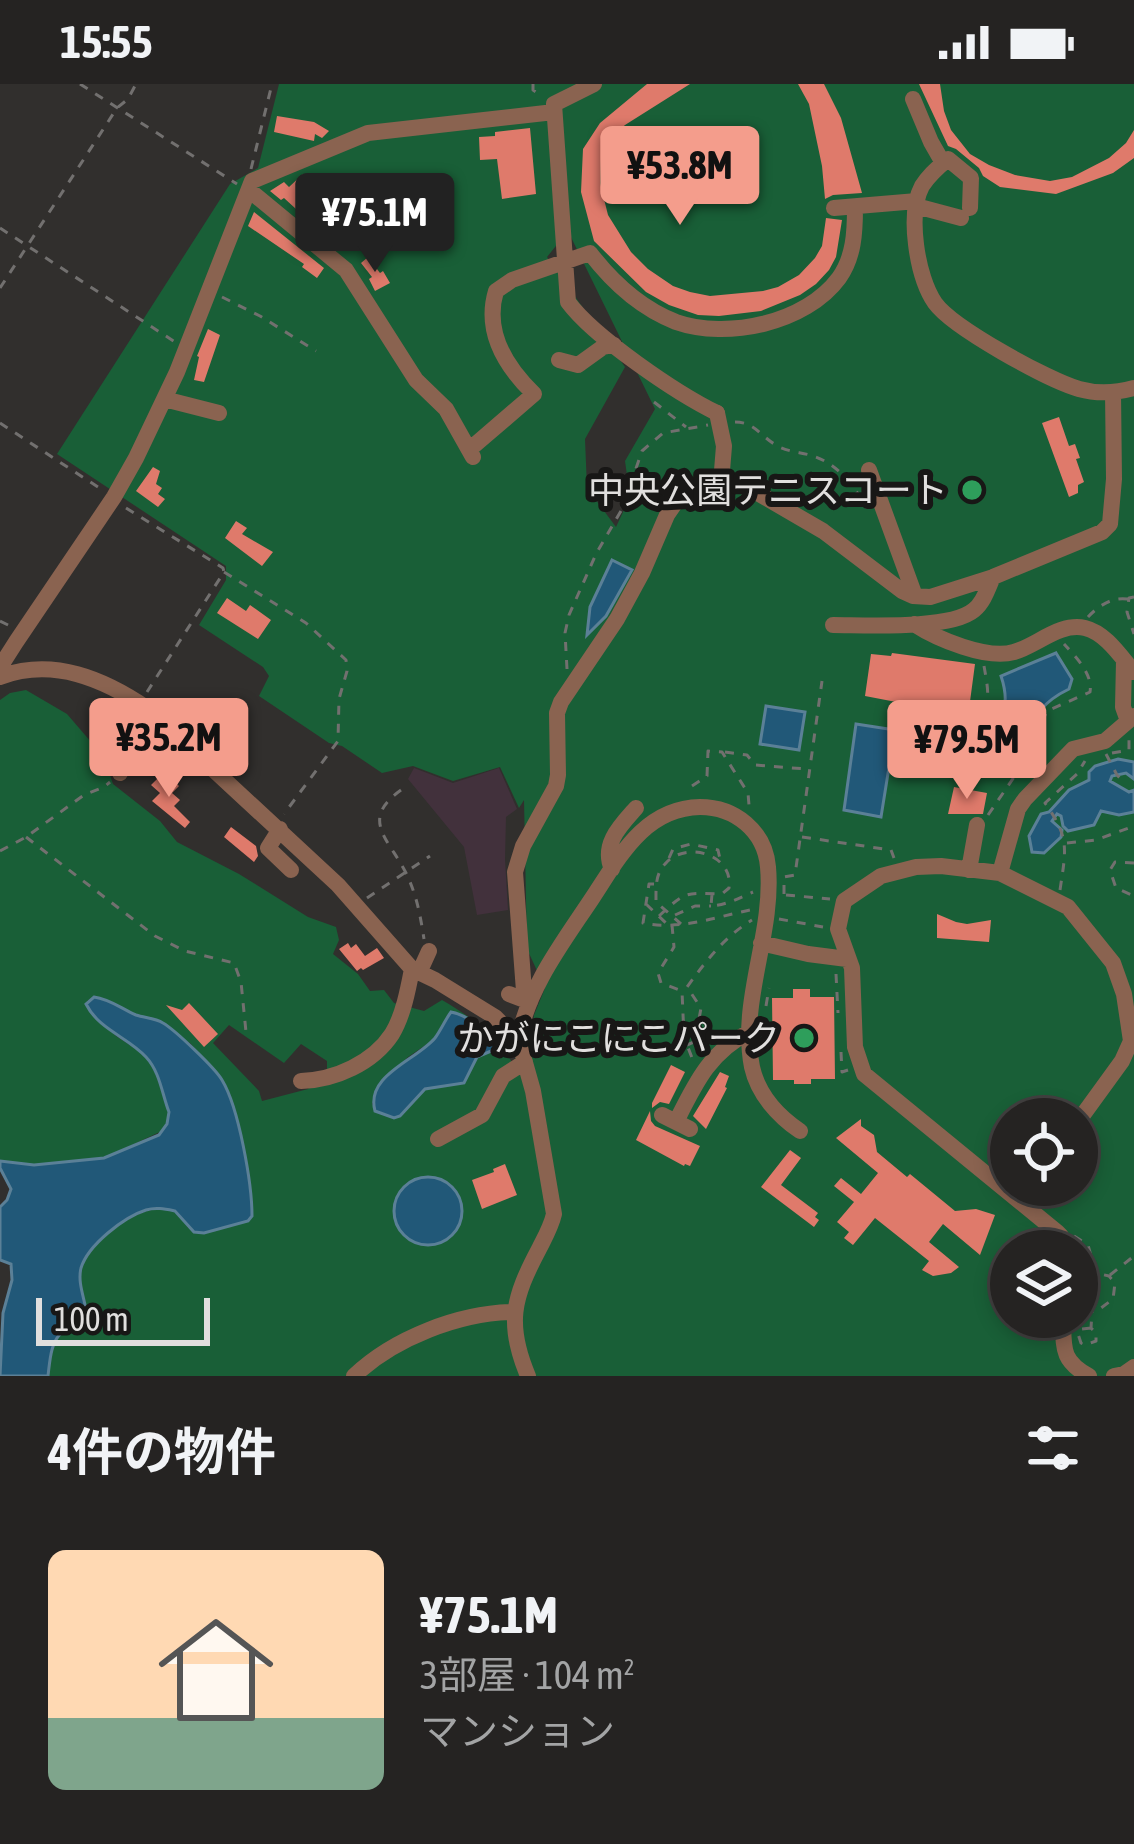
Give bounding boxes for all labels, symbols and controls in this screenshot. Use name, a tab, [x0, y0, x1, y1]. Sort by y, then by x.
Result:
text: 15:55	[60, 16, 153, 68]
pin: ¥53.8M	[582, 126, 778, 228]
text: ¥53.8M	[627, 143, 733, 187]
pin: ¥75.1M	[277, 173, 473, 275]
text: ¥75.1M	[322, 190, 428, 234]
place label: 中央公園テニスコート	[588, 469, 948, 511]
marker: 中央公園テニスコート	[959, 477, 985, 503]
pin: ¥35.2M	[71, 698, 267, 800]
pin: ¥79.5M	[869, 700, 1065, 802]
text: ¥35.2M	[116, 715, 222, 759]
text: ¥79.5M	[914, 717, 1020, 761]
place label: かがにこにこパーク	[457, 1017, 780, 1059]
marker: かがにこにこパーク	[791, 1025, 817, 1051]
map controls	[990, 1098, 1098, 1338]
button: locate	[990, 1098, 1098, 1206]
button: layers	[990, 1230, 1098, 1338]
scale bar	[36, 1292, 210, 1345]
text: 100 m	[54, 1300, 129, 1338]
icon: filters	[1020, 1415, 1086, 1481]
text: 4件の物件	[48, 1422, 276, 1481]
text: ¥75.1M	[420, 1585, 558, 1644]
icon: home	[144, 1598, 288, 1742]
text: 3部屋 · 104 m²	[420, 1653, 635, 1697]
text: マンション	[420, 1709, 615, 1753]

